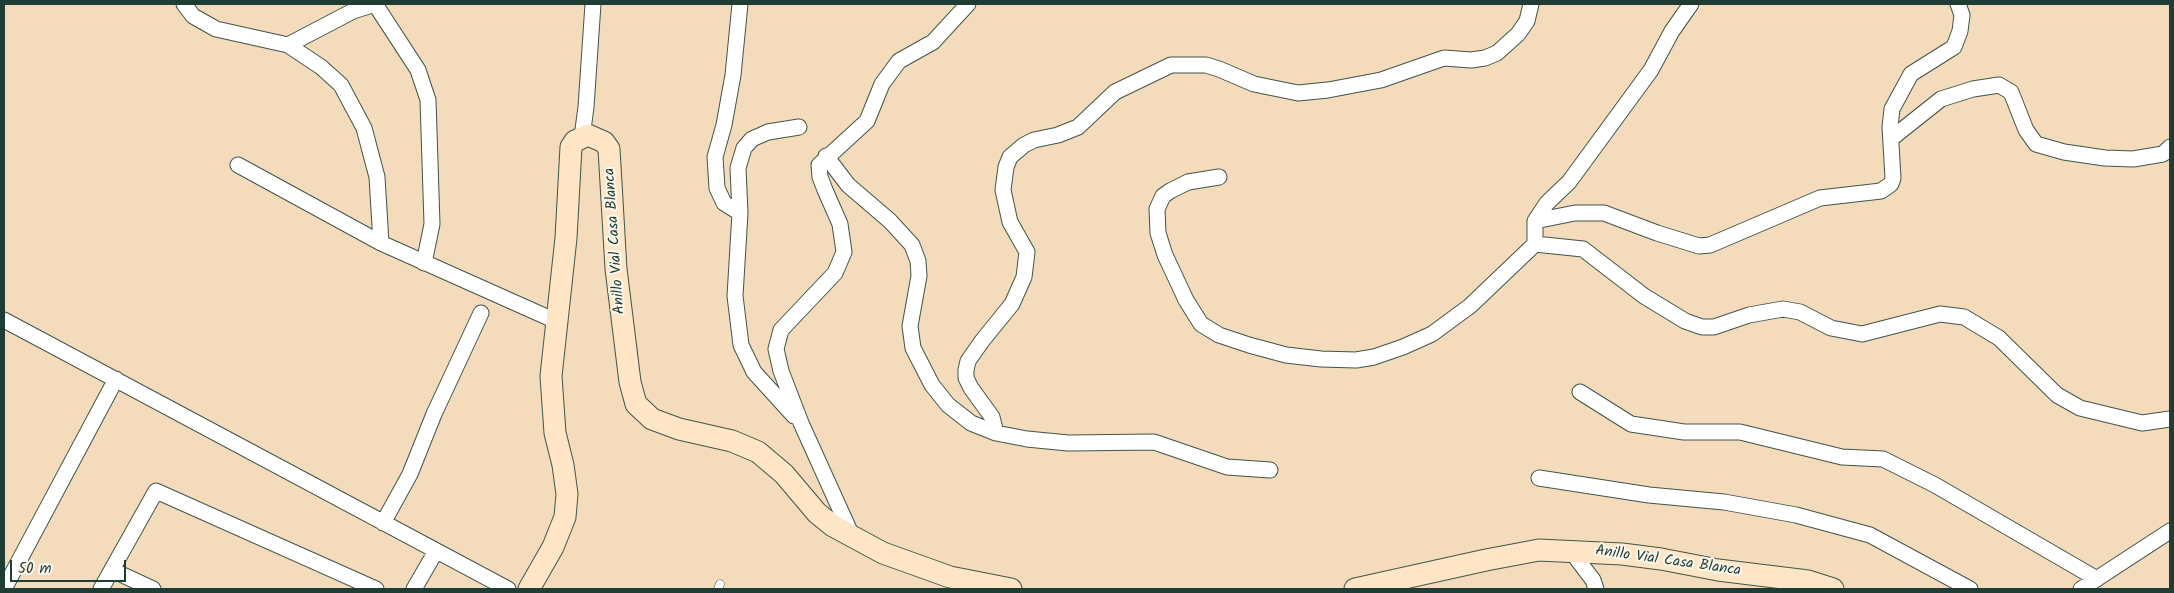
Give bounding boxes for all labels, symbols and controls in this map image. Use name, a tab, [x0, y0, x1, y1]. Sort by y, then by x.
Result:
street label: Anillo Vial Casa Blanca	[602, 167, 630, 315]
street label: Anillo Vial Casa Blanca	[1594, 543, 1742, 581]
scale bar	[12, 550, 129, 582]
text: 50 m	[18, 557, 52, 581]

